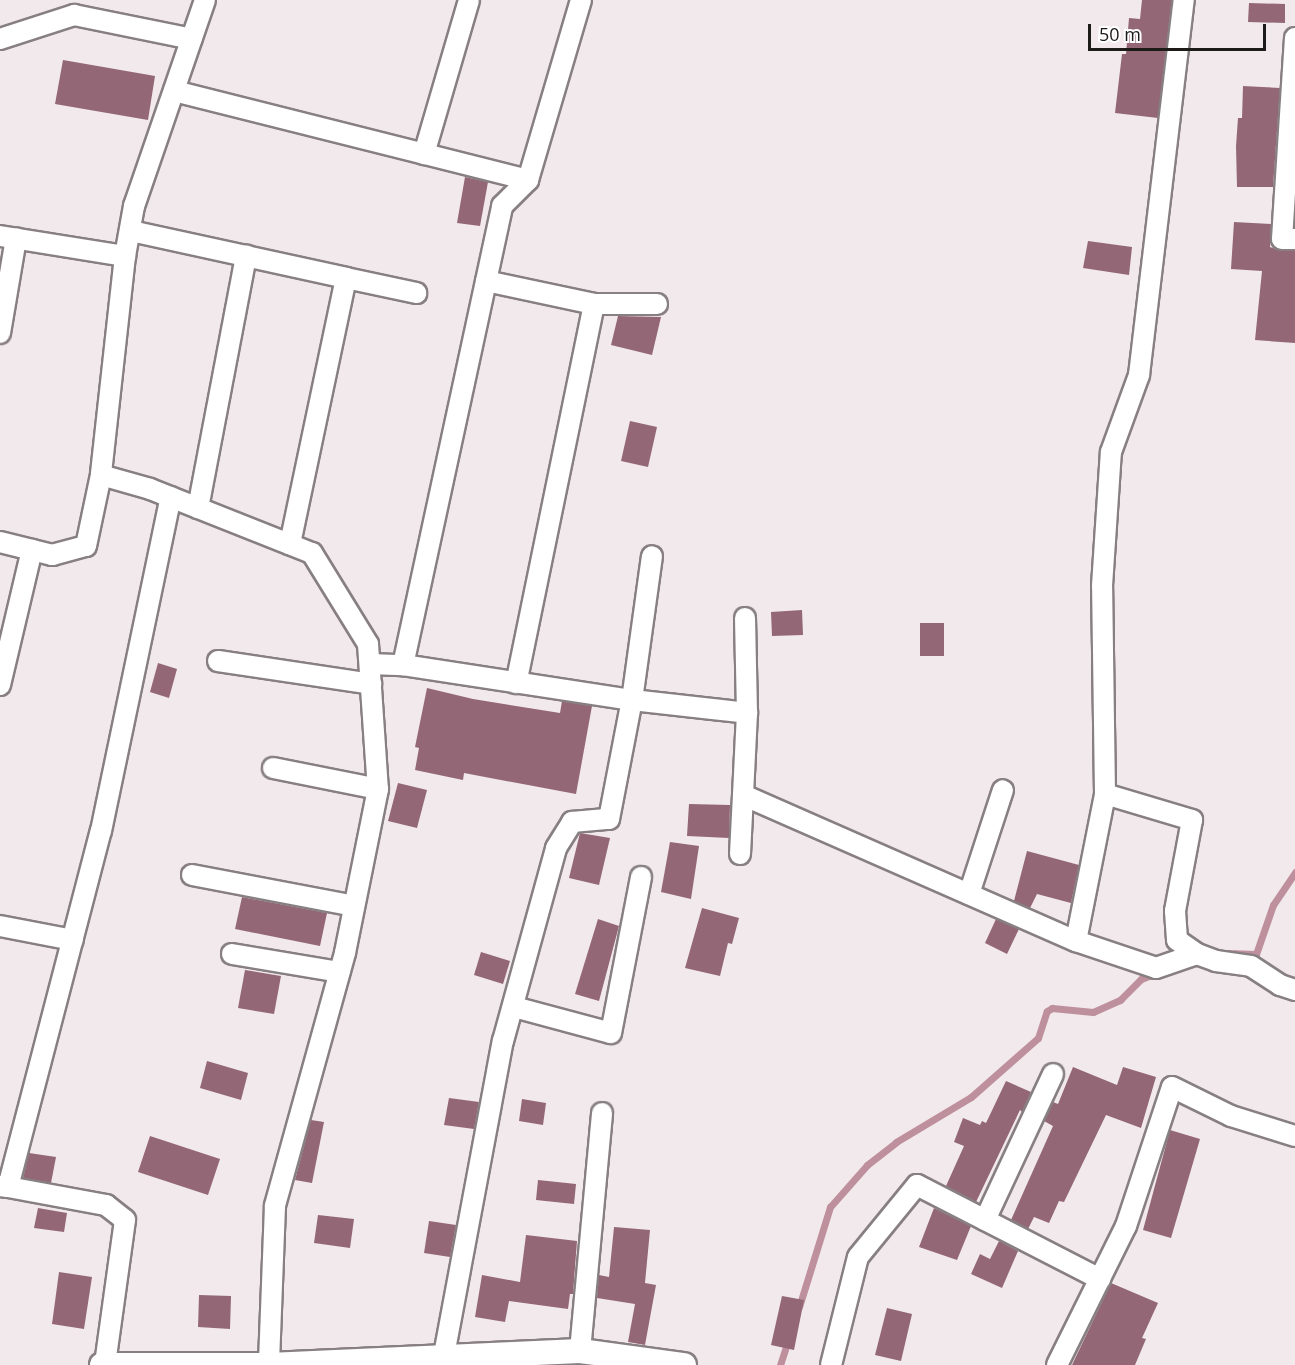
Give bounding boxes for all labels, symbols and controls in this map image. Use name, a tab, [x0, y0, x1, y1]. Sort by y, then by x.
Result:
scale bar	[1091, 12, 1270, 50]
text: 50 m	[1099, 22, 1141, 46]

